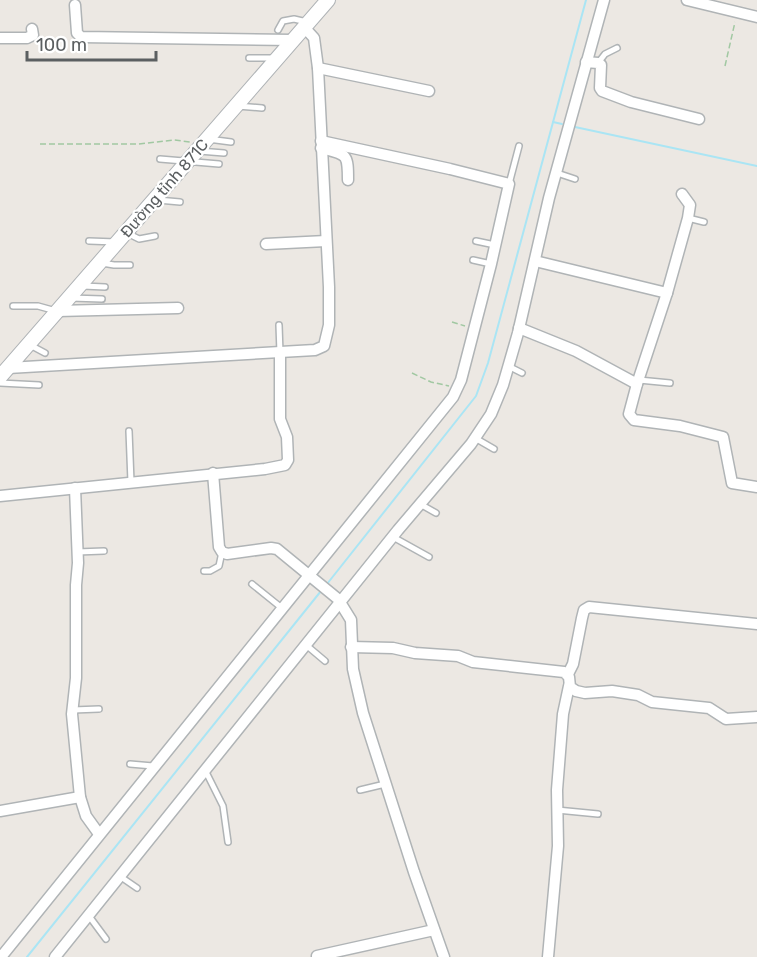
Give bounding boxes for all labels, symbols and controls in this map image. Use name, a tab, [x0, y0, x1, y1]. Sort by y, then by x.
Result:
scale bar	[27, 24, 156, 62]
text: 100 m	[36, 34, 87, 56]
street label: Đường tỉnh 871C	[116, 135, 212, 241]

